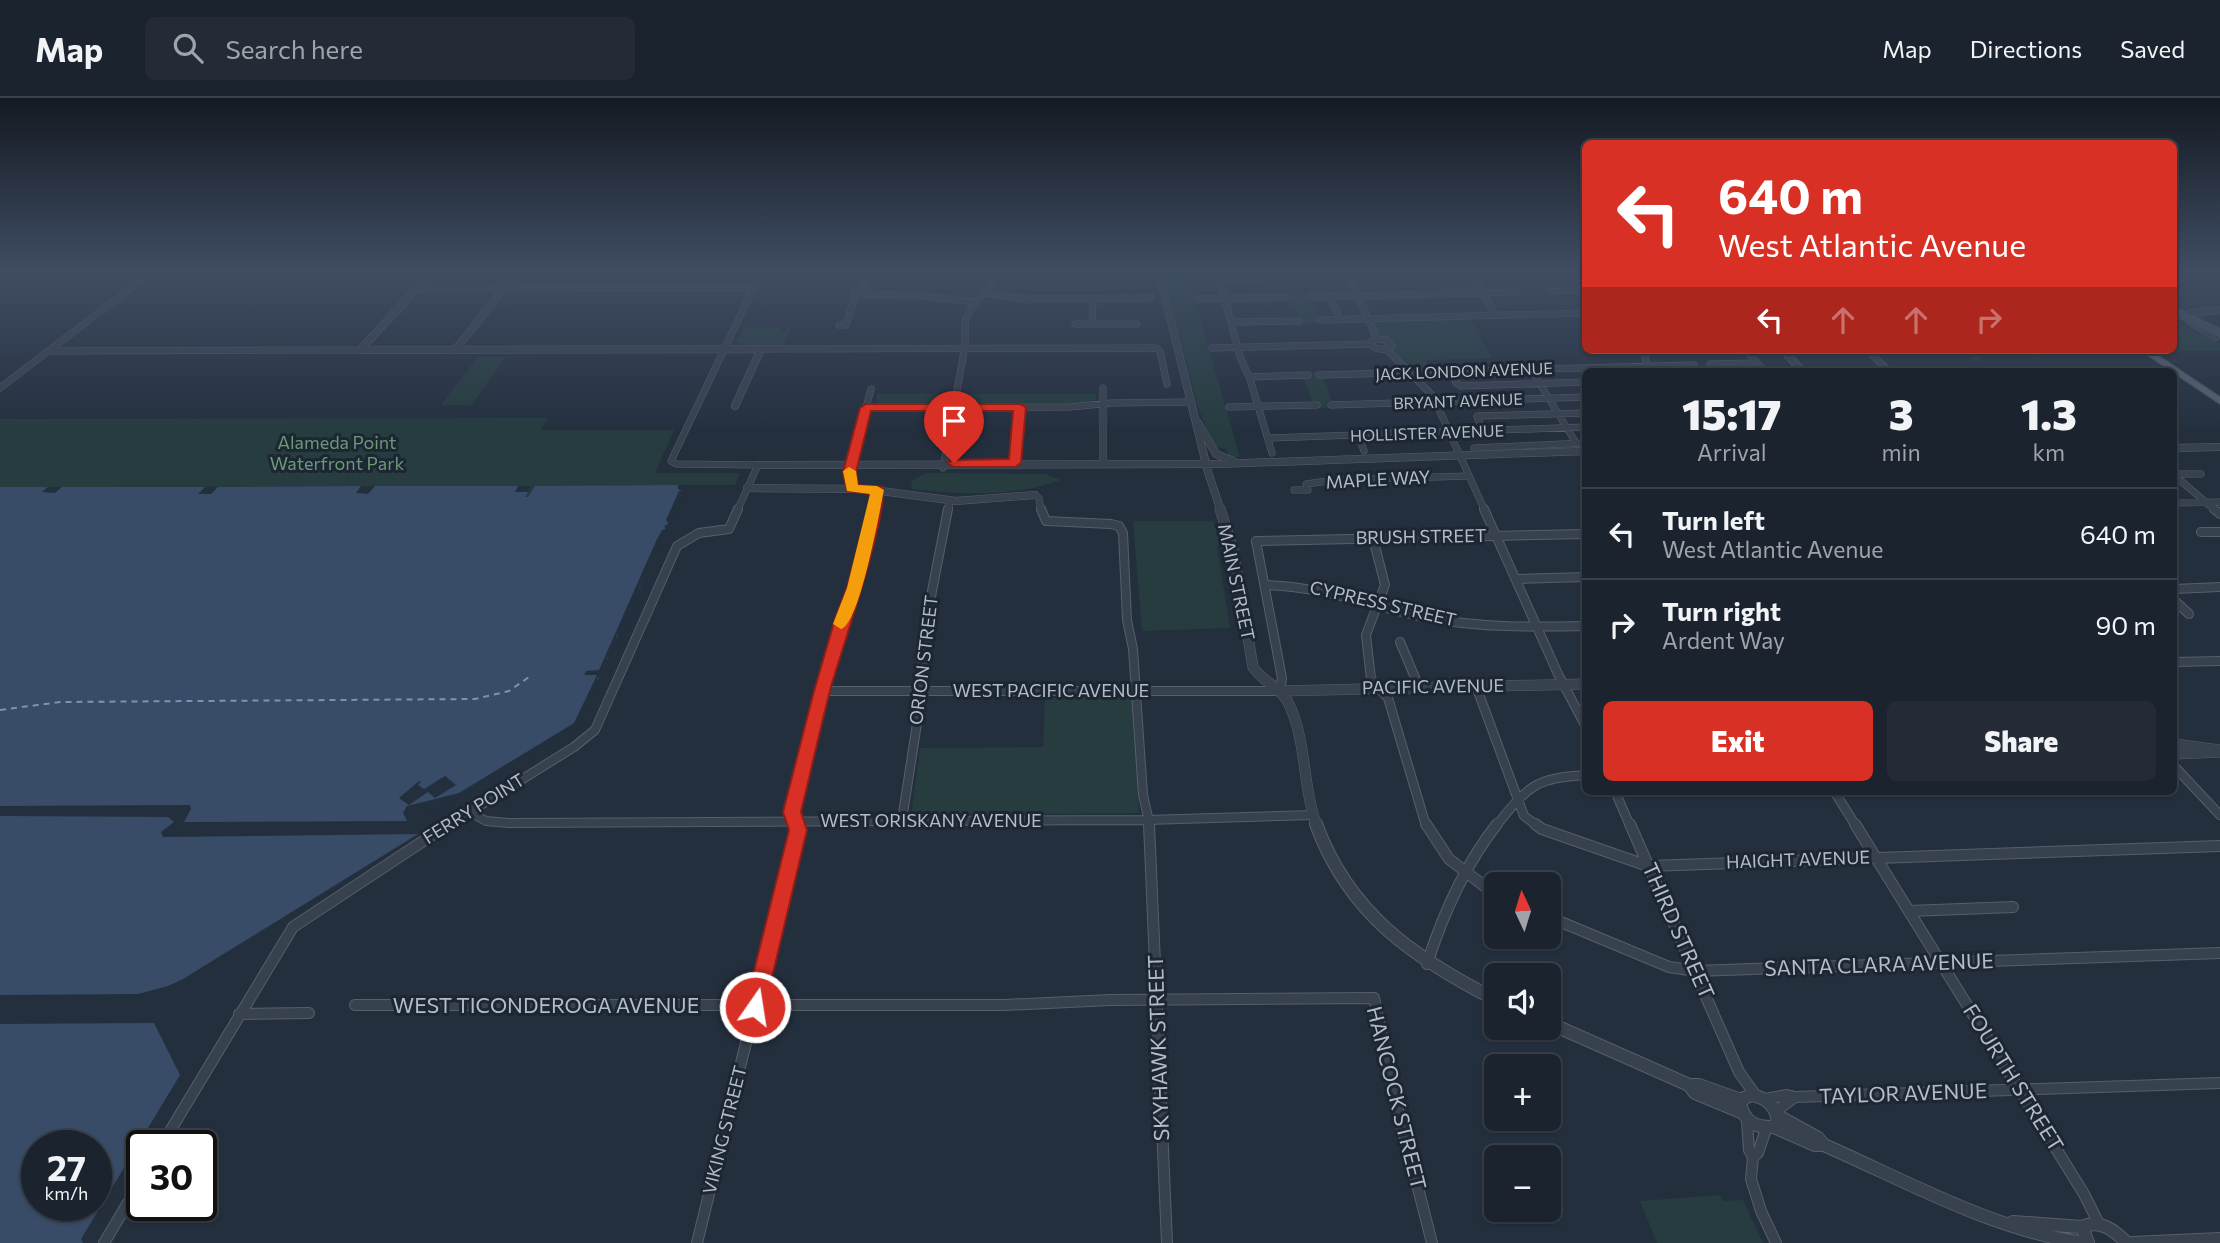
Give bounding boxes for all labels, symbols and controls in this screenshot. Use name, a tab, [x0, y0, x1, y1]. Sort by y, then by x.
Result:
search box	[145, 17, 635, 80]
text: Map	[35, 28, 103, 69]
icon: search	[169, 29, 207, 67]
text: Search here	[225, 33, 363, 64]
text: Map	[1882, 34, 1932, 63]
text: Directions	[1970, 34, 2082, 63]
text: Saved	[2120, 34, 2185, 63]
text: 640 m	[1718, 164, 1863, 224]
icon: left	[1603, 168, 1694, 259]
text: West Atlantic Avenue	[1718, 224, 2026, 264]
icon: left	[1751, 301, 1789, 339]
icon: ahead	[1824, 301, 1862, 339]
icon: ahead	[1897, 301, 1935, 339]
icon: right	[1970, 301, 2008, 339]
street label: JACK LONDON AVENUE	[1375, 358, 1553, 383]
text: 15:17	[1682, 387, 1781, 439]
text: 3	[1889, 387, 1913, 439]
text: 1.3	[2021, 387, 2077, 439]
street label: BRYANT AVENUE	[1393, 389, 1523, 412]
pin	[924, 391, 984, 463]
icon: arrive	[935, 402, 973, 440]
street label: HOLLISTER AVENUE	[1350, 420, 1504, 445]
park label: Alameda Point Waterfront Park	[270, 431, 404, 474]
text: Arrival	[1697, 438, 1767, 466]
text: min	[1881, 438, 1921, 466]
text: km	[2033, 438, 2065, 466]
street label: MAPLE WAY	[1325, 465, 1431, 493]
text: Turn left	[1662, 504, 1765, 535]
icon: left	[1603, 515, 1641, 553]
text: 640 m	[2080, 518, 2156, 549]
street label: MAIN STREET	[1214, 522, 1260, 642]
street label: BRUSH STREET	[1355, 524, 1487, 548]
text: West Atlantic Avenue	[1662, 535, 1883, 563]
street label: CYPRESS STREET	[1308, 575, 1459, 631]
street label: ORION STREET	[904, 594, 942, 726]
text: Turn right	[1662, 595, 1781, 626]
icon: right	[1603, 606, 1641, 644]
text: 90 m	[2096, 609, 2156, 640]
text: Ardent Way	[1662, 626, 1785, 654]
street label: PACIFIC AVENUE	[1362, 674, 1504, 698]
street label: WEST PACIFIC AVENUE	[953, 679, 1149, 701]
button: Exit	[1603, 701, 1873, 781]
button: Share	[1887, 701, 2156, 781]
street label: FERRY POINT	[418, 768, 528, 848]
street label: WEST ORISKANY AVENUE	[820, 809, 1042, 831]
street label: HAIGHT AVENUE	[1726, 845, 1870, 873]
street label: THIRD STREET	[1638, 858, 1721, 1002]
north arrow	[1484, 872, 1561, 948]
map controls	[1484, 872, 1561, 1222]
street label: SANTA CLARA AVENUE	[1764, 947, 1994, 980]
street label: SKYHAWK STREET	[1142, 955, 1173, 1142]
button: sound	[1484, 963, 1561, 1040]
position arrow	[718, 970, 792, 1044]
street label: WEST TICONDEROGA AVENUE	[393, 992, 699, 1017]
street label: FOURTH STREET	[1959, 999, 2070, 1156]
street label: HANCOCK STREET	[1363, 1003, 1432, 1192]
button: +	[1484, 1054, 1561, 1131]
street label: VIKING STREET	[697, 1063, 751, 1196]
street label: TAYLOR AVENUE	[1818, 1077, 1987, 1108]
speed limit sign: 30	[126, 1130, 217, 1221]
text: 27	[47, 1145, 86, 1188]
button: −	[1484, 1145, 1561, 1222]
text: km/h	[45, 1182, 88, 1204]

